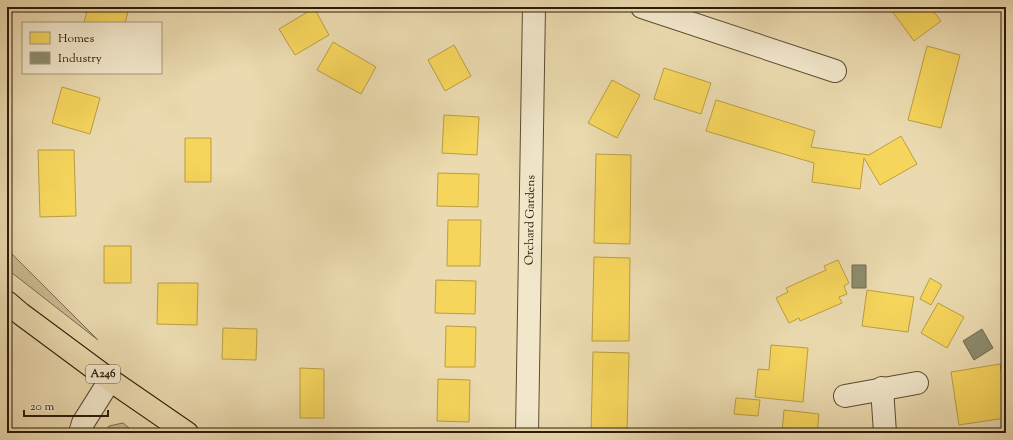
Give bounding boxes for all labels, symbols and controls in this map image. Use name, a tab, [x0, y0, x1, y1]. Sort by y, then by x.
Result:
legend	[22, 22, 162, 74]
text: Homes	[58, 30, 94, 48]
text: Industry	[58, 50, 102, 68]
street label: Orchard Gardens	[521, 174, 540, 265]
road number: A246	[86, 365, 120, 383]
scale bar	[24, 392, 108, 418]
text: 20 m	[30, 398, 55, 416]

